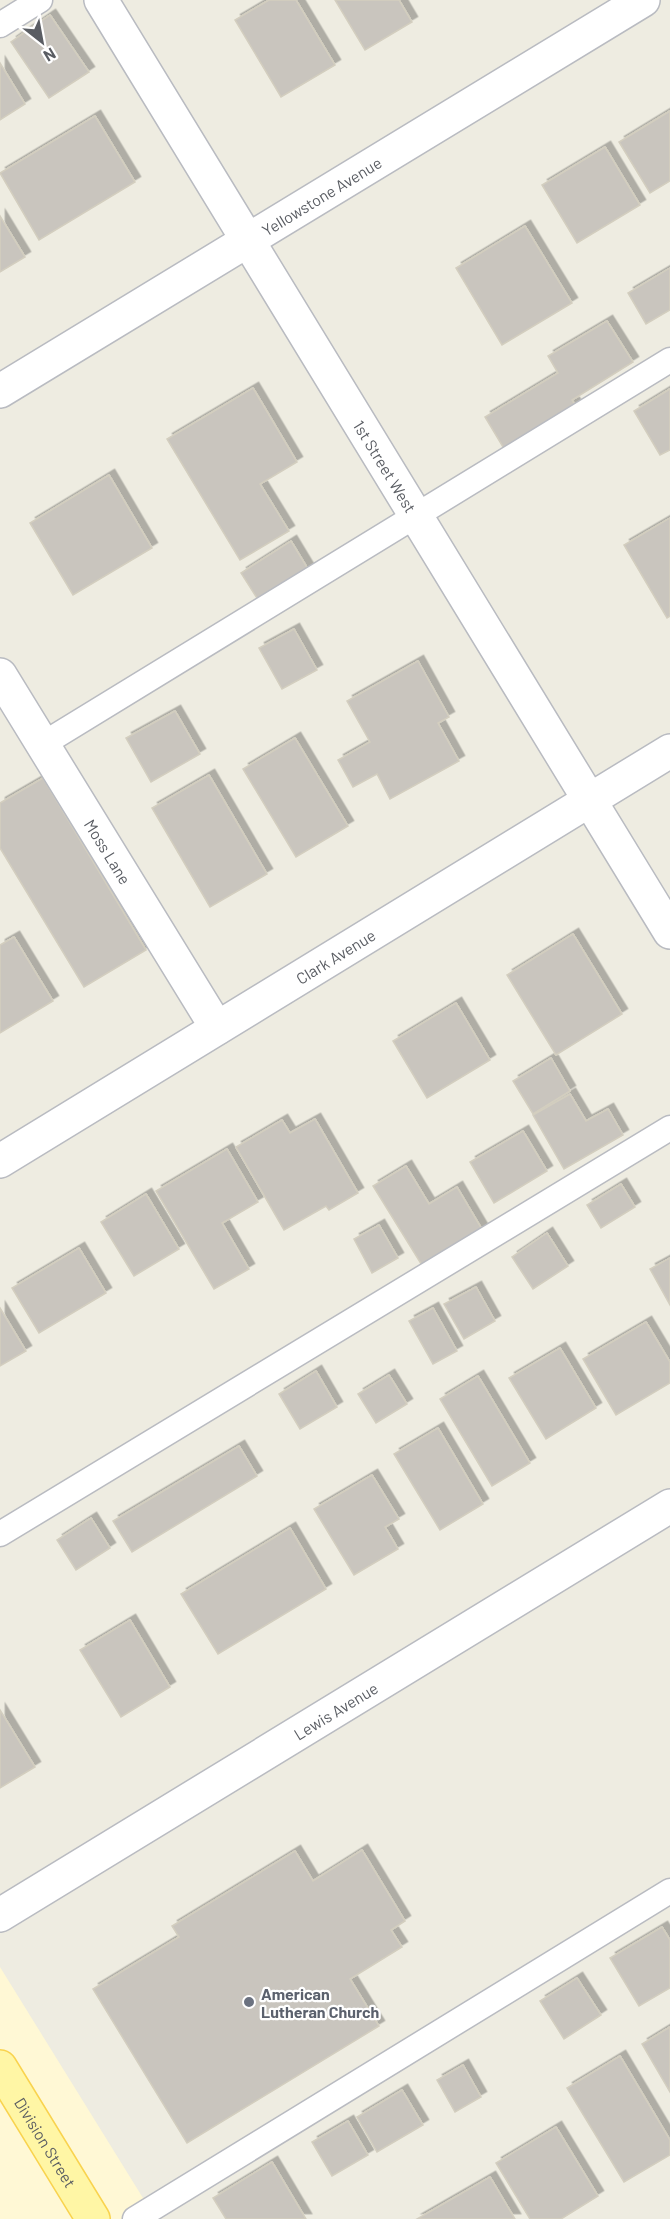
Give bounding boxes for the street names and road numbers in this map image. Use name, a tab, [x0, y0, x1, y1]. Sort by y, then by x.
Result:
street label: Yellowstone Avenue	[258, 152, 385, 239]
street label: 1st Street West	[350, 417, 421, 516]
street label: Moss Lane	[81, 815, 136, 887]
street label: Clark Avenue	[292, 924, 378, 987]
street label: Lewis Avenue	[290, 1677, 381, 1743]
street label: Division Street	[11, 2094, 81, 2190]

